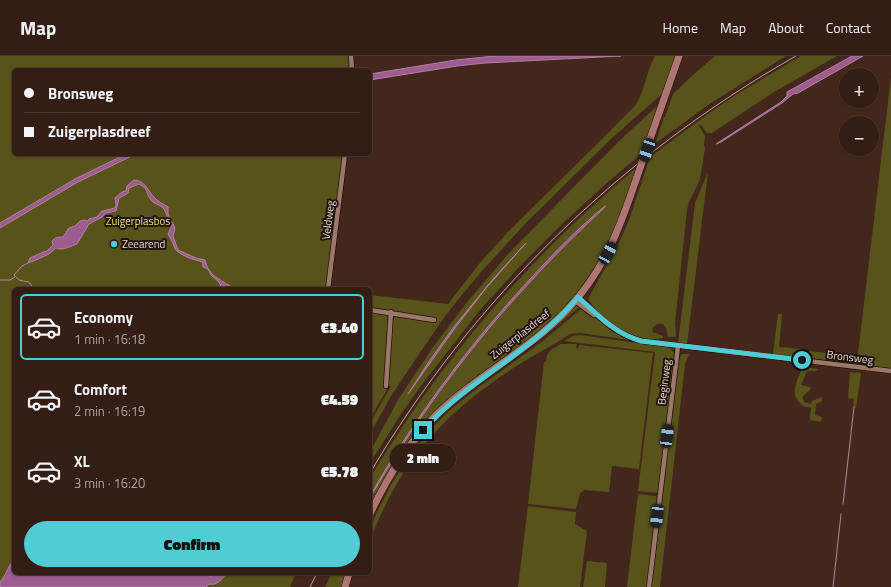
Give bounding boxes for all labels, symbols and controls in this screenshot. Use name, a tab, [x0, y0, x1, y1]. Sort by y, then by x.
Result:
text: Map	[20, 13, 56, 42]
text: Home	[663, 17, 698, 38]
text: Map	[720, 17, 746, 38]
text: About	[768, 17, 804, 38]
text: Contact	[826, 17, 871, 38]
map controls	[839, 68, 879, 156]
button: +	[839, 68, 879, 108]
text: Bronsweg	[48, 82, 113, 105]
button: −	[839, 116, 879, 156]
text: Zuigerplasdreef	[48, 120, 151, 143]
car	[637, 137, 657, 163]
street label: Veldweg	[318, 199, 338, 241]
park label: Zuigerplasbos	[106, 213, 170, 229]
place label: Zeearend	[122, 236, 166, 252]
marker: Zeearend	[109, 239, 119, 249]
car	[597, 240, 619, 266]
street label: Zuigerplasdreef	[487, 305, 554, 363]
text: Economy	[74, 306, 133, 329]
icon: car	[26, 309, 62, 345]
text: €3.40	[321, 316, 358, 339]
text: 1 min · 16:18	[74, 329, 145, 349]
street label: Bronsweg	[826, 346, 875, 368]
route start	[793, 351, 811, 369]
street label: Beginweg	[653, 358, 675, 406]
text: Comfort	[74, 378, 127, 401]
icon: car	[26, 381, 62, 417]
text: €4.59	[321, 388, 358, 411]
text: 2 min · 16:19	[74, 401, 145, 421]
route end	[414, 421, 432, 439]
car	[660, 423, 674, 449]
callout: 2 min	[390, 444, 456, 472]
text: 2 min	[407, 448, 439, 468]
text: XL	[74, 450, 90, 473]
icon: car	[26, 453, 62, 489]
text: €5.78	[321, 460, 358, 483]
text: 3 min · 16:20	[74, 473, 145, 493]
car	[650, 503, 664, 529]
button: Confirm	[24, 521, 360, 567]

